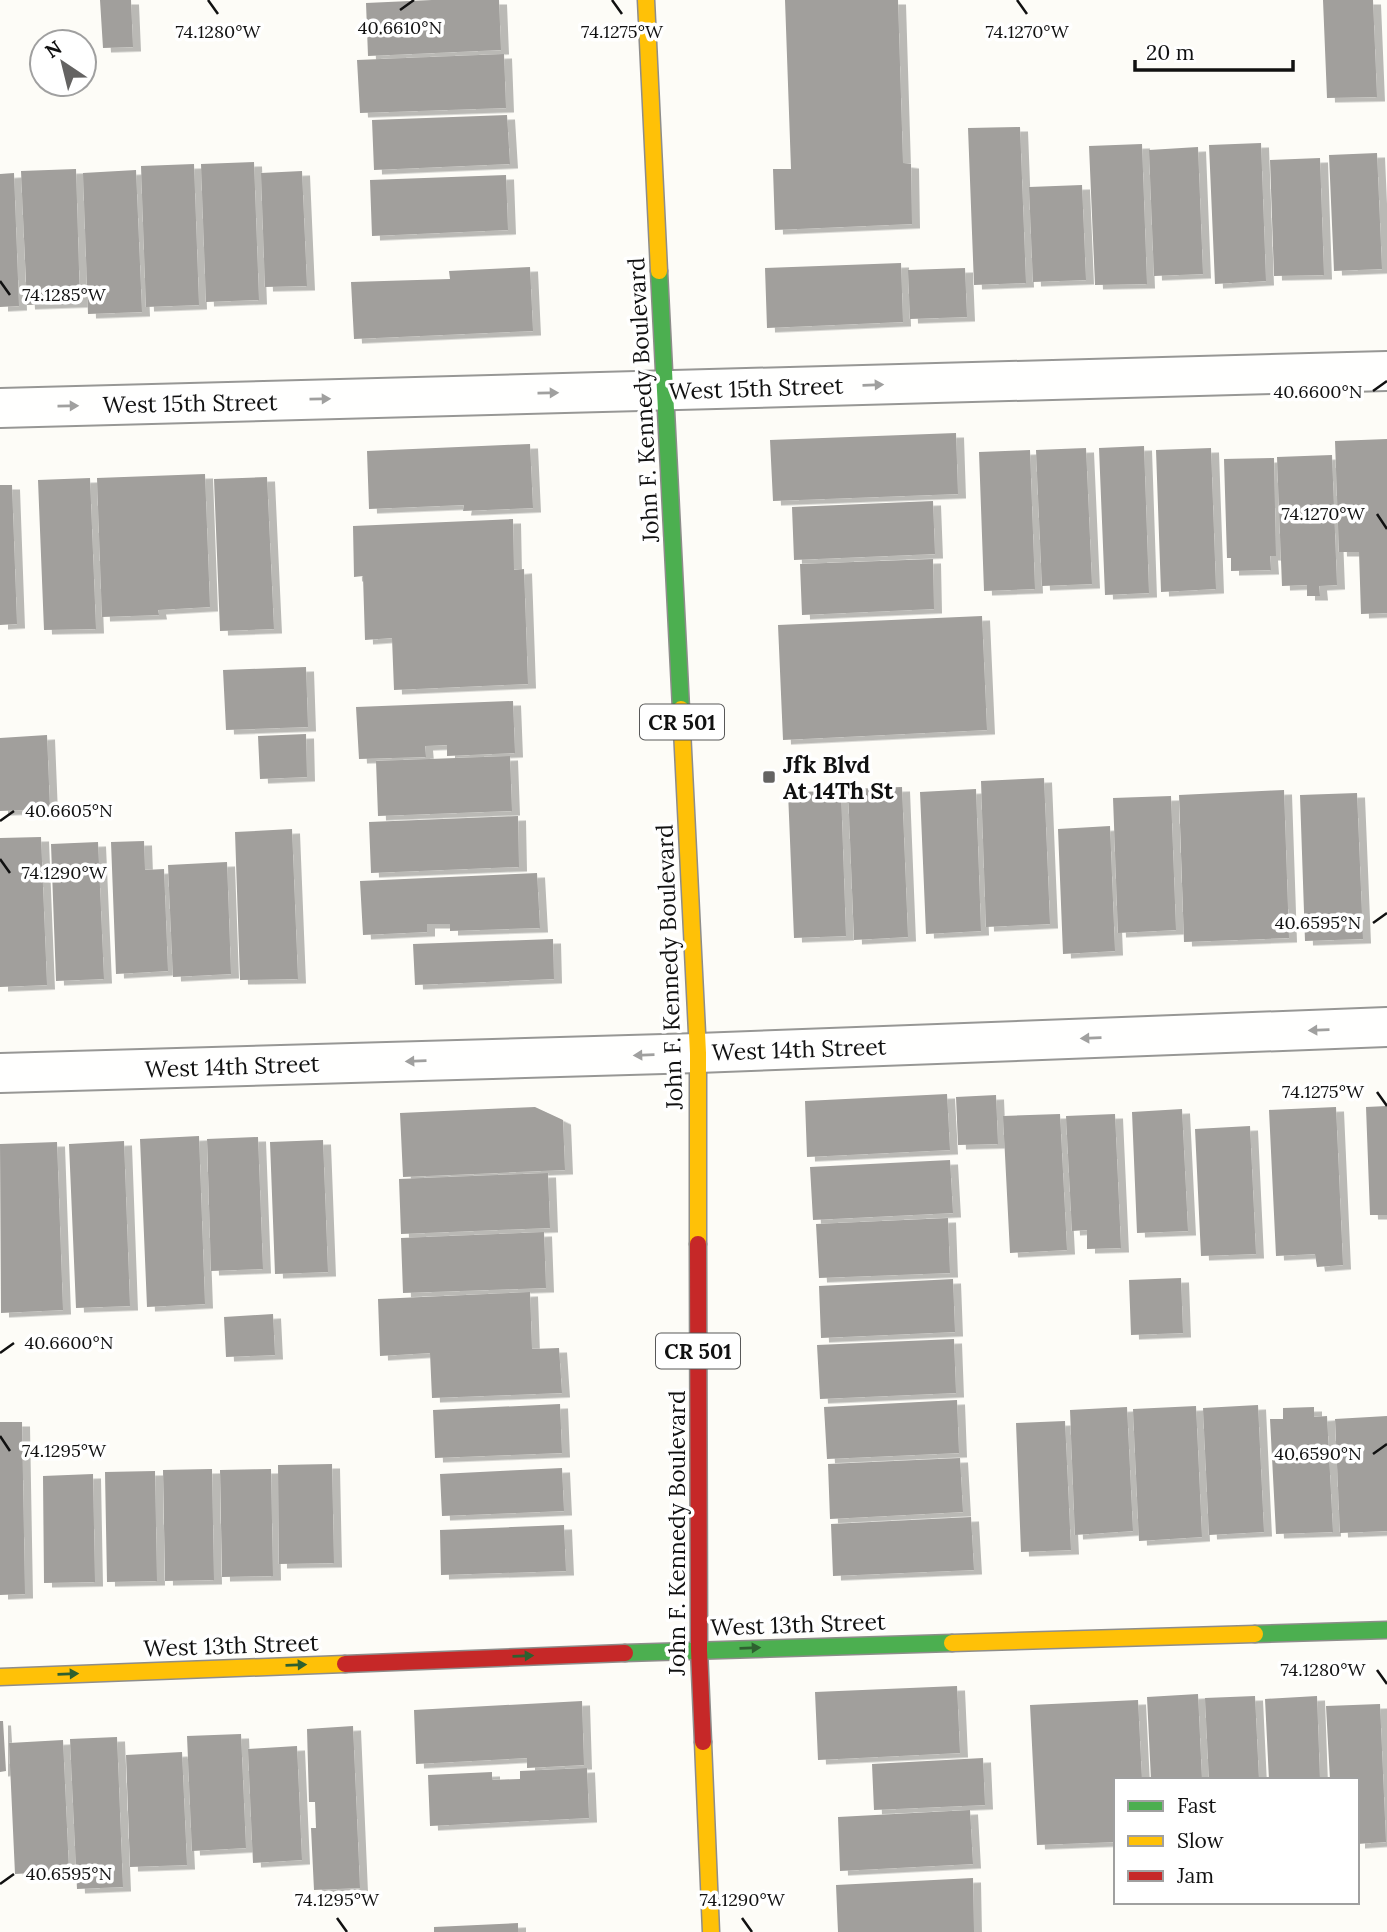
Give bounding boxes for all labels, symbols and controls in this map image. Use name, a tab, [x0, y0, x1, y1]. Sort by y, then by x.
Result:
text: 40.6610°N	[358, 16, 442, 39]
text: 74.1280°W	[176, 20, 262, 43]
text: 74.1275°W	[581, 20, 664, 43]
text: 74.1270°W	[985, 20, 1070, 43]
north arrow	[28, 28, 98, 98]
scale bar	[1135, 28, 1292, 72]
text: N	[40, 35, 66, 63]
text: 20 m	[1146, 39, 1195, 66]
street label: John F. Kennedy Boulevard	[621, 256, 665, 544]
text: 74.1285°W	[22, 283, 107, 306]
street label: West 15th Street	[668, 370, 844, 406]
one-way arrow	[862, 379, 884, 391]
text: 40.6600°N	[1273, 380, 1363, 403]
street label: West 15th Street	[102, 387, 278, 419]
one-way arrow	[537, 388, 559, 399]
one-way arrow	[309, 394, 331, 405]
one-way arrow	[57, 400, 79, 412]
text: 74.1270°W	[1281, 502, 1366, 525]
road number: CR 501	[640, 704, 724, 740]
place label: Jfk Blvd At 14Th St	[783, 750, 894, 805]
marker: Jfk Blvd At 14Th St	[761, 769, 777, 785]
text: 40.6605°N	[25, 799, 113, 822]
street label: John F. Kennedy Boulevard	[650, 824, 689, 1111]
text: 74.1290°W	[21, 861, 108, 884]
text: 40.6595°N	[1275, 911, 1361, 934]
one-way arrow	[1308, 1024, 1330, 1035]
street label: West 14th Street	[711, 1031, 887, 1067]
one-way arrow	[1080, 1033, 1102, 1044]
street label: West 14th Street	[144, 1048, 320, 1084]
one-way arrow	[633, 1049, 655, 1060]
one-way arrow	[405, 1056, 427, 1067]
text: 74.1275°W	[1282, 1080, 1365, 1103]
text: 40.6600°N	[24, 1331, 114, 1354]
road number: CR 501	[656, 1334, 740, 1368]
street label: John F. Kennedy Boulevard	[662, 1390, 691, 1677]
text: 74.1295°W	[22, 1439, 107, 1462]
text: 40.6590°N	[1274, 1442, 1362, 1465]
street label: West 13th Street	[710, 1606, 886, 1642]
street label: West 13th Street	[143, 1627, 319, 1663]
one-way arrow	[739, 1642, 761, 1654]
one-way arrow	[512, 1651, 534, 1662]
text: 74.1280°W	[1281, 1658, 1367, 1681]
one-way arrow	[285, 1660, 307, 1671]
one-way arrow	[57, 1669, 79, 1680]
legend	[1114, 1778, 1359, 1904]
text: Fast	[1177, 1792, 1217, 1819]
text: Slow	[1177, 1827, 1224, 1854]
text: 40.6595°N	[26, 1862, 112, 1885]
text: Jam	[1176, 1862, 1214, 1889]
text: 74.1295°W	[295, 1888, 380, 1911]
text: 74.1290°W	[699, 1888, 786, 1911]

